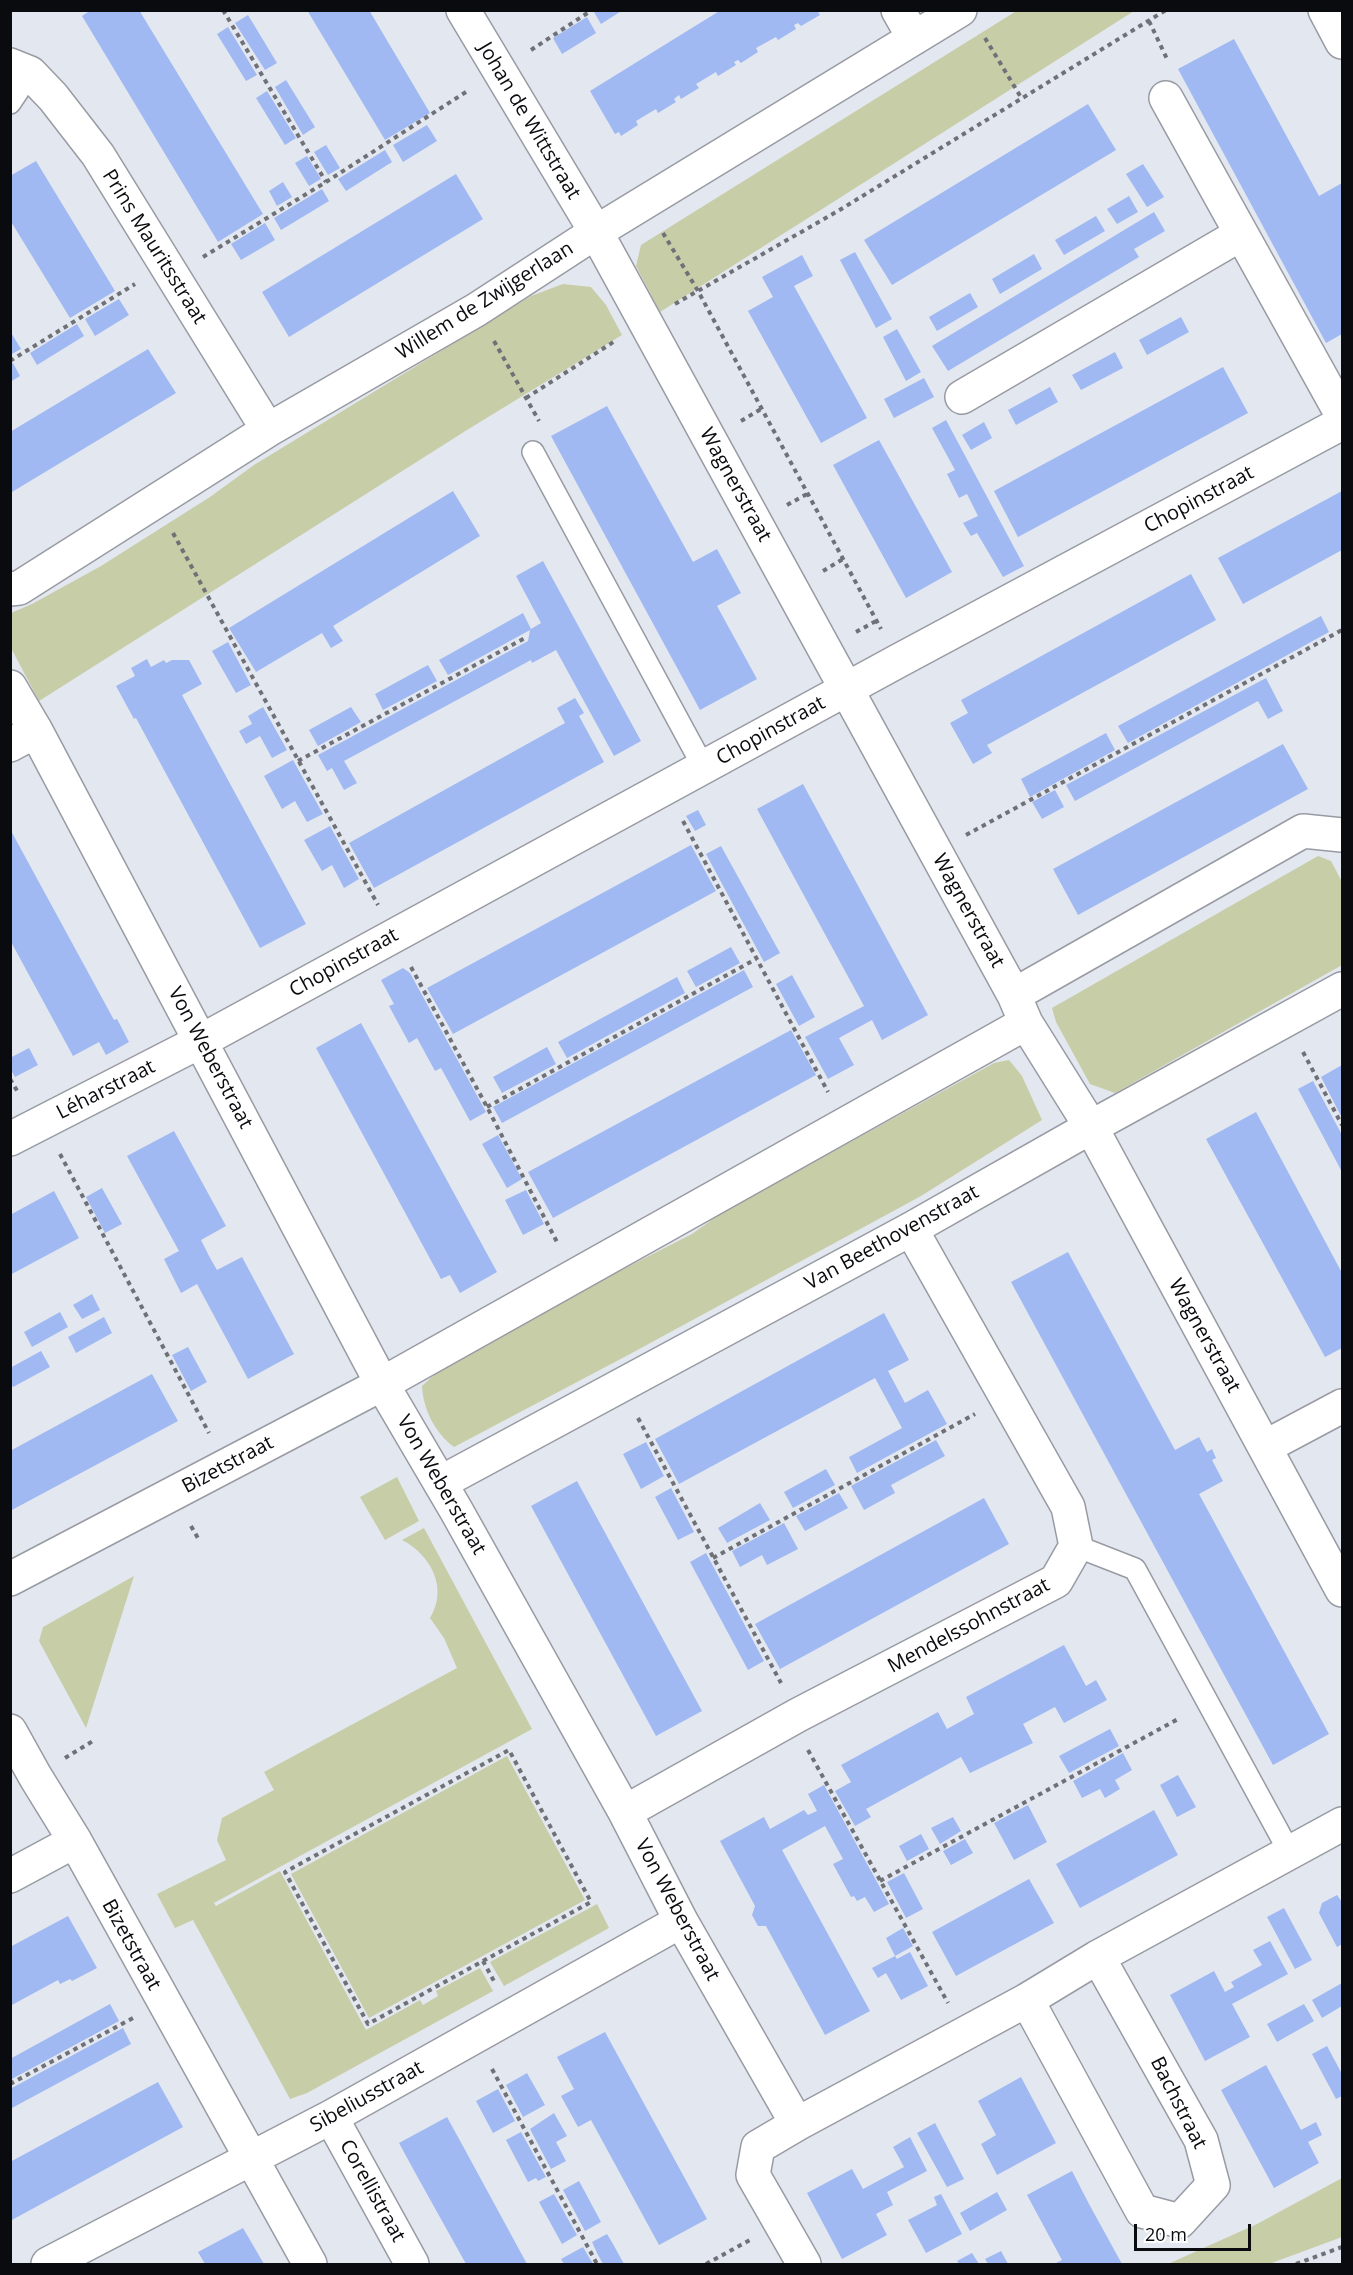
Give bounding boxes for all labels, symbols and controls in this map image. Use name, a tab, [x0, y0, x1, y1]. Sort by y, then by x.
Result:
street label: Johan de Wittstraat	[473, 38, 585, 204]
street label: Prins Mauritsstraat	[97, 165, 211, 329]
street label: Willem de Zwijgerlaan	[392, 237, 578, 365]
street label: Wagnerstraat	[694, 424, 776, 546]
street label: Chopinstraat	[1140, 461, 1258, 539]
street label: Chopinstraat	[712, 691, 830, 771]
street label: Wagnerstraat	[927, 850, 1009, 972]
street label: Chopinstraat	[285, 923, 403, 1003]
street label: Von Weberstraat	[163, 983, 257, 1133]
street label: Léharstraat	[53, 1055, 159, 1125]
street label: Van Beethovenstraat	[801, 1180, 983, 1296]
street label: Wagnerstraat	[1163, 1275, 1245, 1397]
street label: Von Weberstraat	[391, 1411, 491, 1559]
street label: Bizetstraat	[178, 1431, 278, 1499]
street label: Mendelssohnstraat	[884, 1573, 1054, 1679]
street label: Von Weberstraat	[630, 1835, 724, 1985]
street label: Bizetstraat	[96, 1895, 166, 1995]
street label: Bachstraat	[1145, 2053, 1211, 2153]
street label: Sibeliusstraat	[306, 2056, 428, 2138]
street label: Corellistraat	[334, 2136, 410, 2246]
scale bar	[1137, 2212, 1254, 2250]
text: 20 m	[1145, 2222, 1187, 2246]

